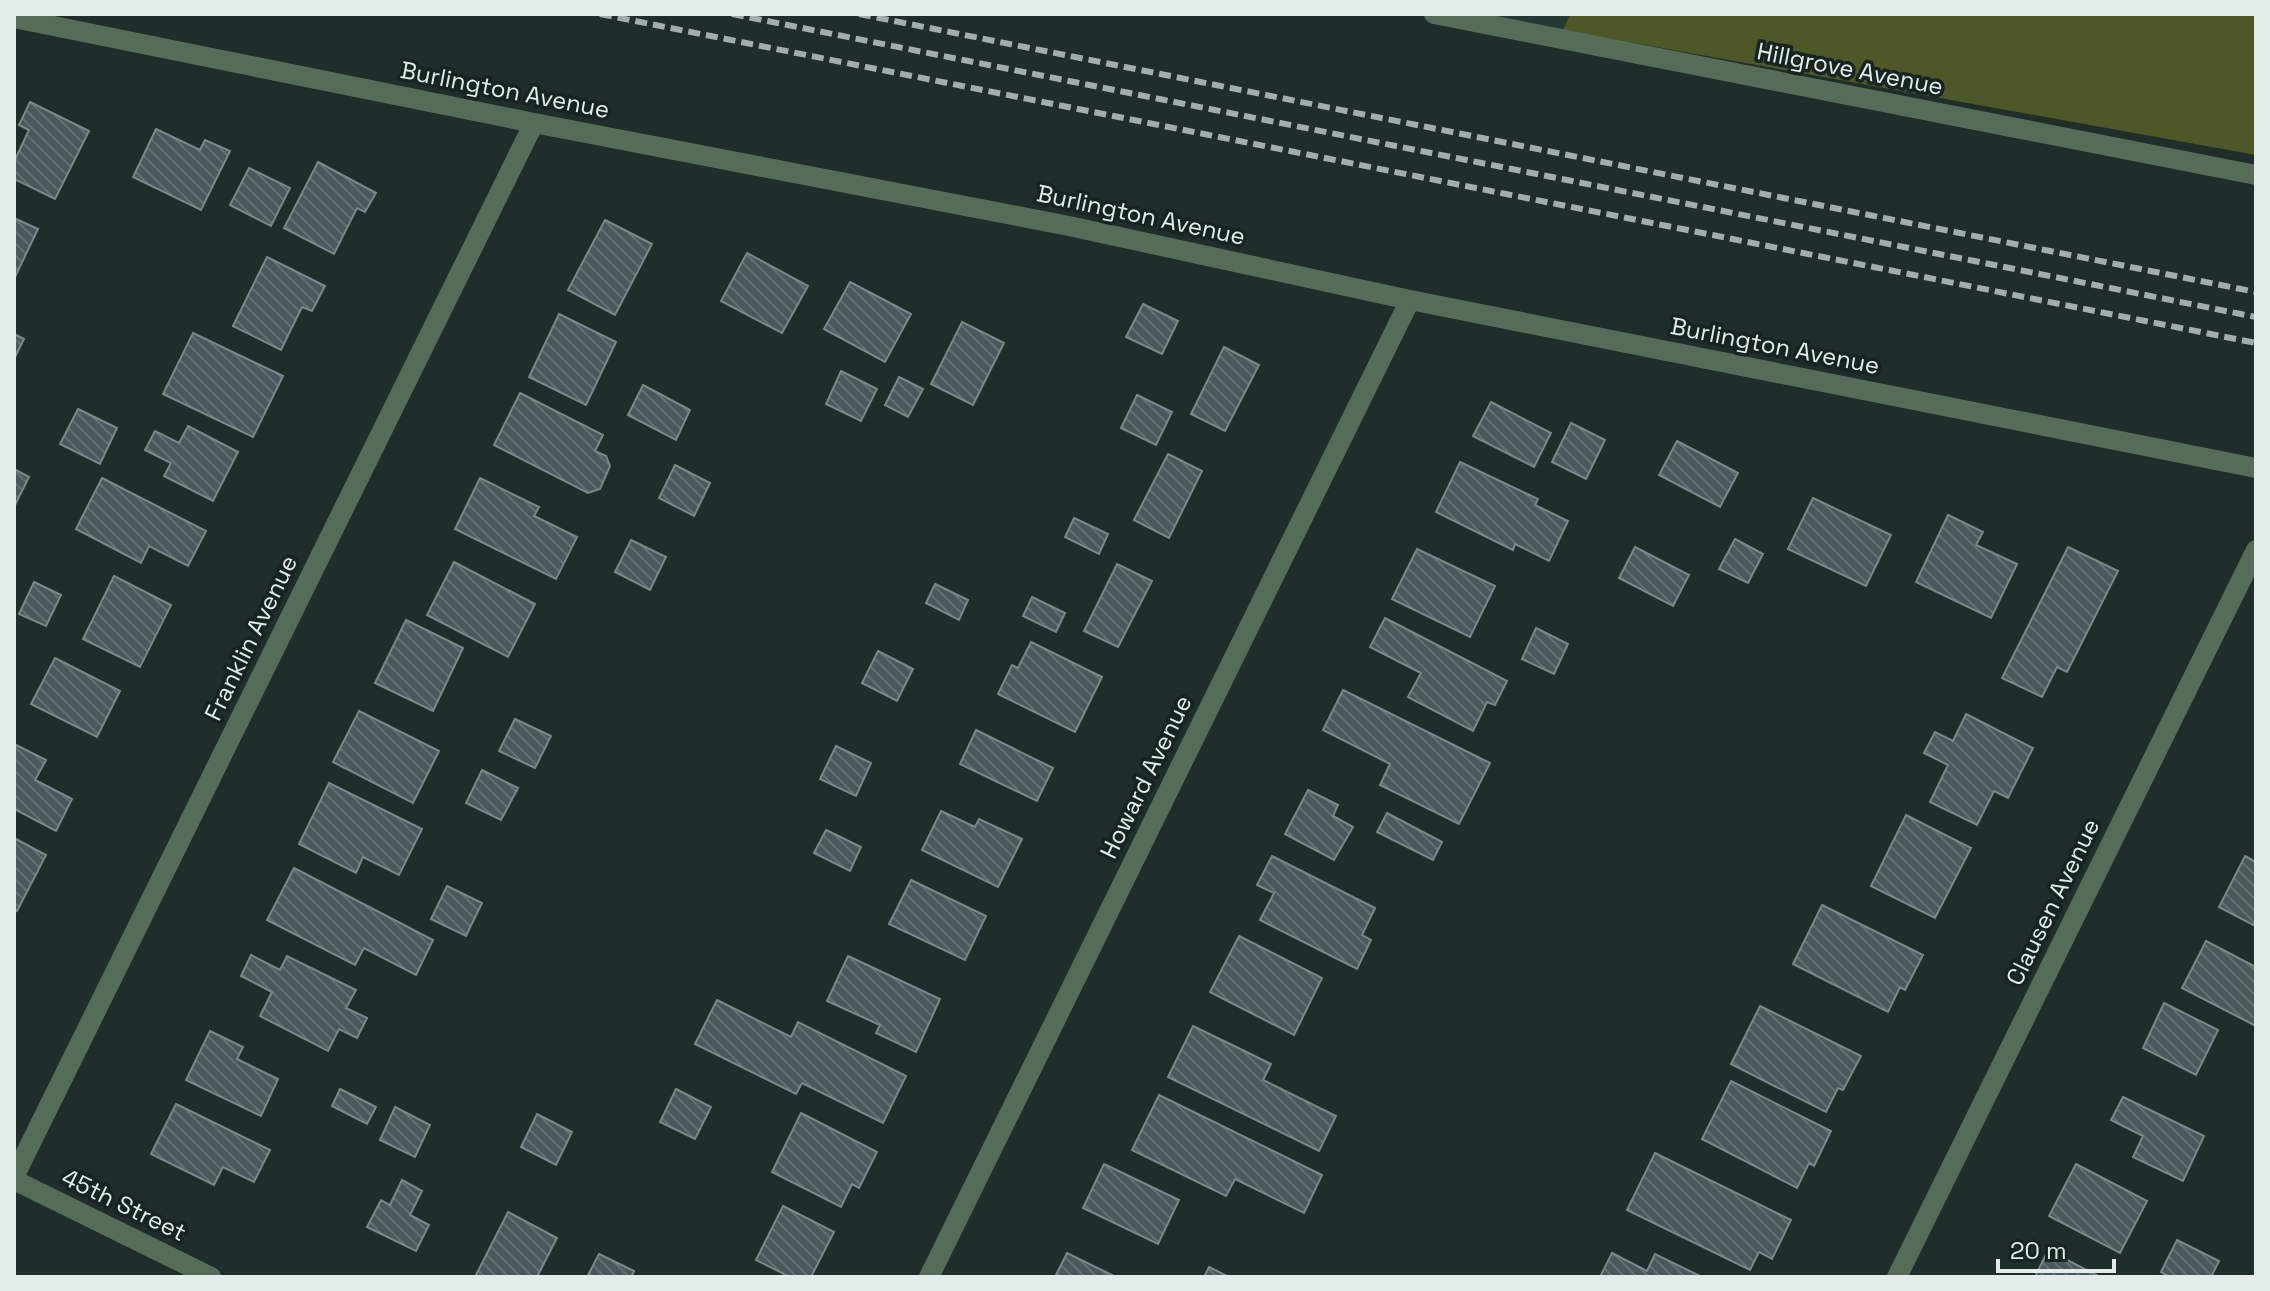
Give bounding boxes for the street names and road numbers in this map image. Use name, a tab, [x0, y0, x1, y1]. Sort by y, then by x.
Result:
street label: Hillgrove Avenue	[1754, 35, 1946, 102]
street label: Burlington Avenue	[398, 54, 612, 125]
street label: Burlington Avenue	[1034, 177, 1248, 252]
street label: Burlington Avenue	[1668, 310, 1882, 381]
street label: Franklin Avenue	[197, 550, 304, 726]
street label: Howard Avenue	[1093, 690, 1198, 863]
street label: Clausen Avenue	[1999, 813, 2106, 990]
street label: 45th Street	[57, 1161, 192, 1248]

